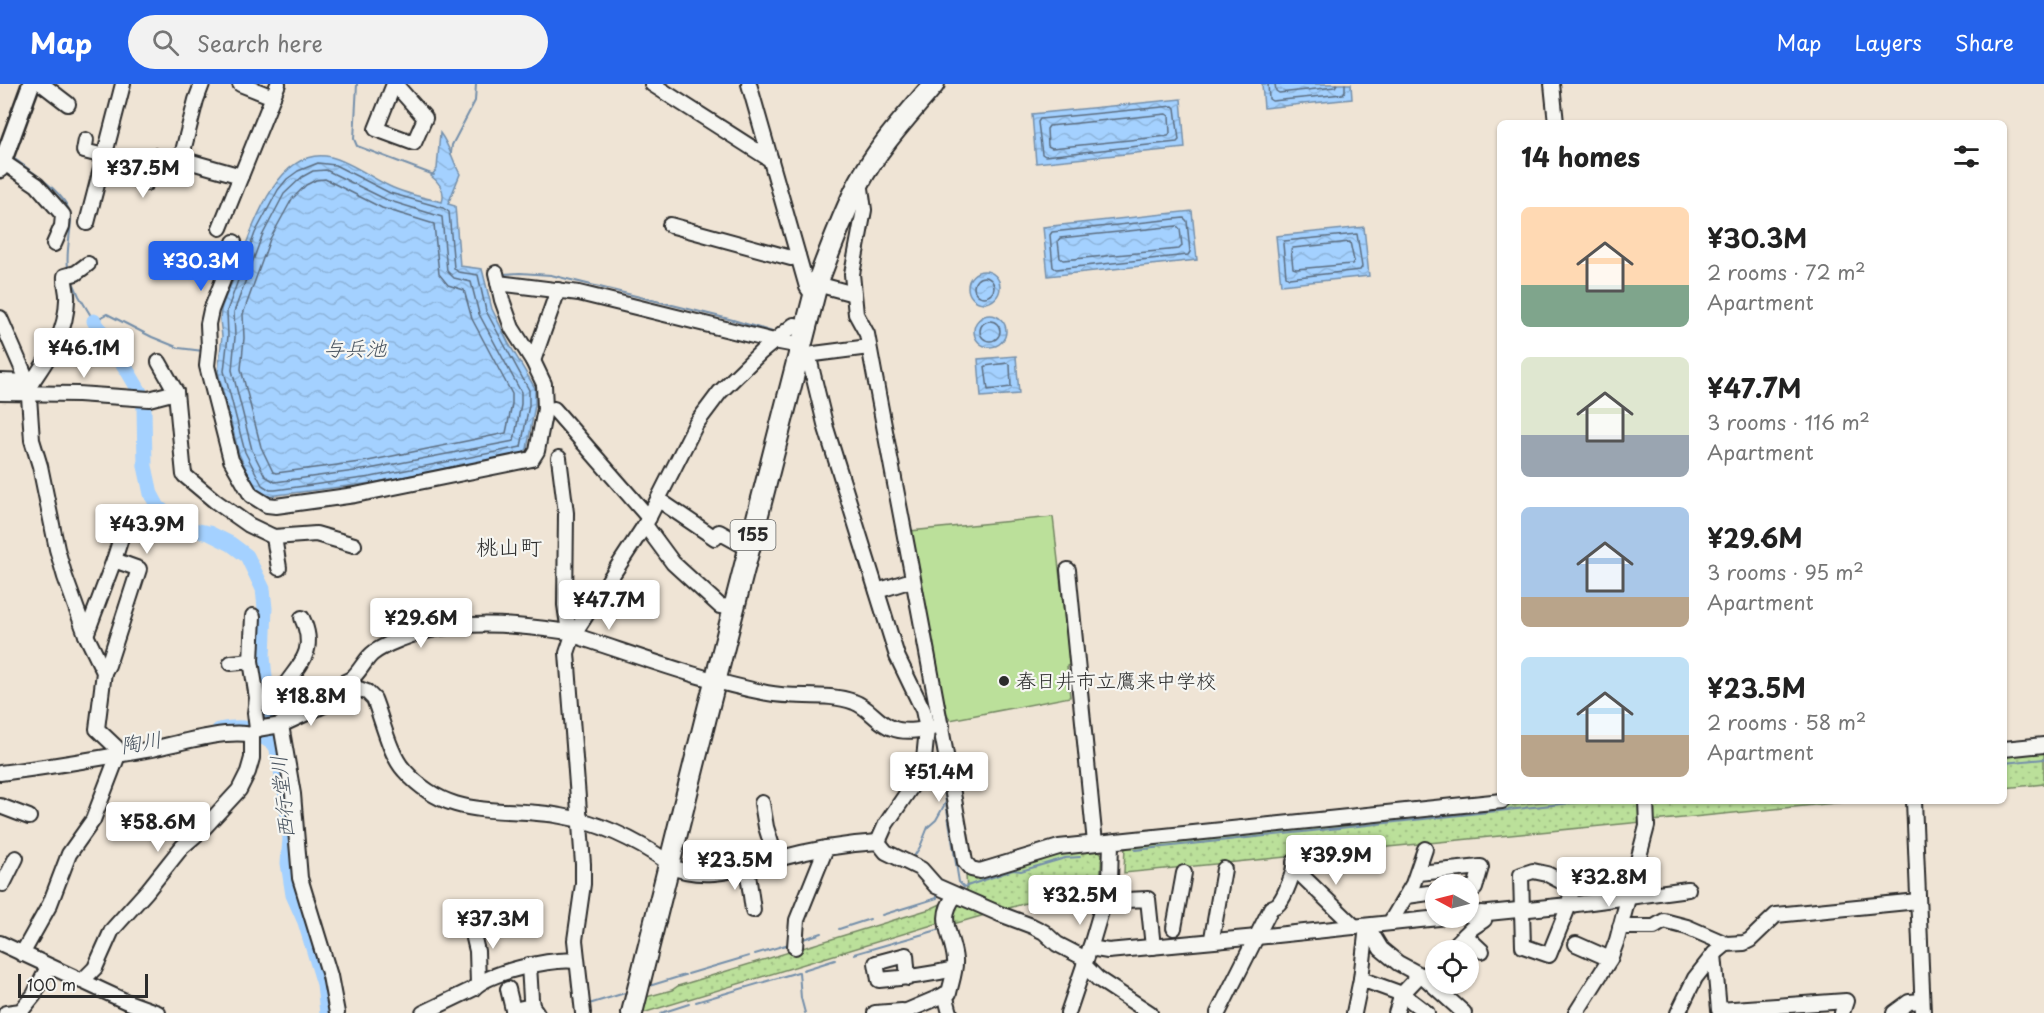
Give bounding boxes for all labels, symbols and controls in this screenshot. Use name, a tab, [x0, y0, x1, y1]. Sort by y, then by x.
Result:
search box	[128, 15, 548, 69]
text: Map	[30, 21, 92, 64]
icon: search	[149, 26, 182, 59]
text: Search here	[197, 26, 323, 59]
text: Map	[1777, 26, 1821, 58]
text: Layers	[1854, 26, 1922, 58]
text: Share	[1955, 26, 2014, 58]
text: 14 homes	[1521, 137, 1640, 176]
icon: filters	[1950, 140, 1983, 173]
pin: ¥37.5M	[94, 148, 192, 199]
text: ¥37.5M	[106, 152, 180, 182]
text: ¥30.3M	[1707, 218, 1807, 257]
icon: home	[1569, 231, 1641, 303]
pin: ¥30.3M	[152, 241, 250, 292]
text: ¥30.3M	[162, 245, 240, 275]
text: 2 rooms · 72 m²	[1707, 257, 1866, 287]
text: Apartment	[1707, 287, 1814, 317]
pin: ¥46.1M	[35, 328, 133, 379]
water label: 与兵池	[324, 331, 387, 363]
text: ¥46.1M	[48, 332, 120, 362]
text: ¥47.7M	[1707, 368, 1801, 407]
icon: home	[1569, 381, 1641, 453]
text: 3 rooms · 116 m²	[1707, 407, 1870, 437]
text: Apartment	[1707, 437, 1814, 467]
pin: ¥43.9M	[98, 504, 196, 555]
text: ¥43.9M	[109, 508, 185, 538]
text: ¥29.6M	[1707, 518, 1803, 557]
road number: 155	[730, 520, 776, 550]
district label: 桃山町	[476, 529, 542, 562]
icon: home	[1569, 531, 1641, 603]
text: 3 rooms · 95 m²	[1707, 557, 1864, 587]
pin: ¥47.7M	[560, 580, 658, 631]
text: ¥47.7M	[573, 584, 645, 614]
text: Apartment	[1707, 587, 1814, 617]
pin: ¥29.6M	[372, 598, 470, 649]
text: ¥29.6M	[384, 602, 458, 632]
place label: 春日井市立鷹来中学校	[1016, 665, 1216, 695]
text: ¥23.5M	[1707, 668, 1806, 707]
marker: 春日井市立鷹来中学校	[997, 674, 1011, 688]
pin: ¥18.8M	[262, 676, 360, 727]
text: ¥18.8M	[276, 680, 346, 710]
icon: home	[1569, 681, 1641, 753]
text: 2 rooms · 58 m²	[1707, 707, 1866, 737]
water label: 陶川	[117, 722, 164, 760]
text: Apartment	[1707, 737, 1814, 767]
pin: ¥51.4M	[890, 752, 988, 803]
water label: 西行堂川	[261, 754, 301, 841]
text: ¥51.4M	[904, 756, 974, 786]
pin: ¥58.6M	[109, 802, 207, 853]
text: ¥58.6M	[120, 806, 196, 836]
pin: ¥39.9M	[1287, 835, 1385, 886]
text: ¥39.9M	[1300, 839, 1372, 869]
pin: ¥23.5M	[686, 840, 784, 891]
text: ¥23.5M	[697, 844, 773, 874]
pin: ¥32.8M	[1560, 857, 1658, 908]
text: ¥32.8M	[1571, 861, 1647, 891]
north arrow	[1425, 874, 1479, 928]
map controls	[1425, 874, 1479, 994]
pin: ¥32.5M	[1031, 875, 1129, 926]
text: ¥32.5M	[1042, 879, 1118, 909]
pin: ¥37.3M	[444, 899, 542, 950]
text: ¥37.3M	[456, 903, 530, 933]
button: locate	[1425, 940, 1479, 994]
scale bar	[18, 971, 148, 998]
text: 100 m	[27, 972, 76, 996]

